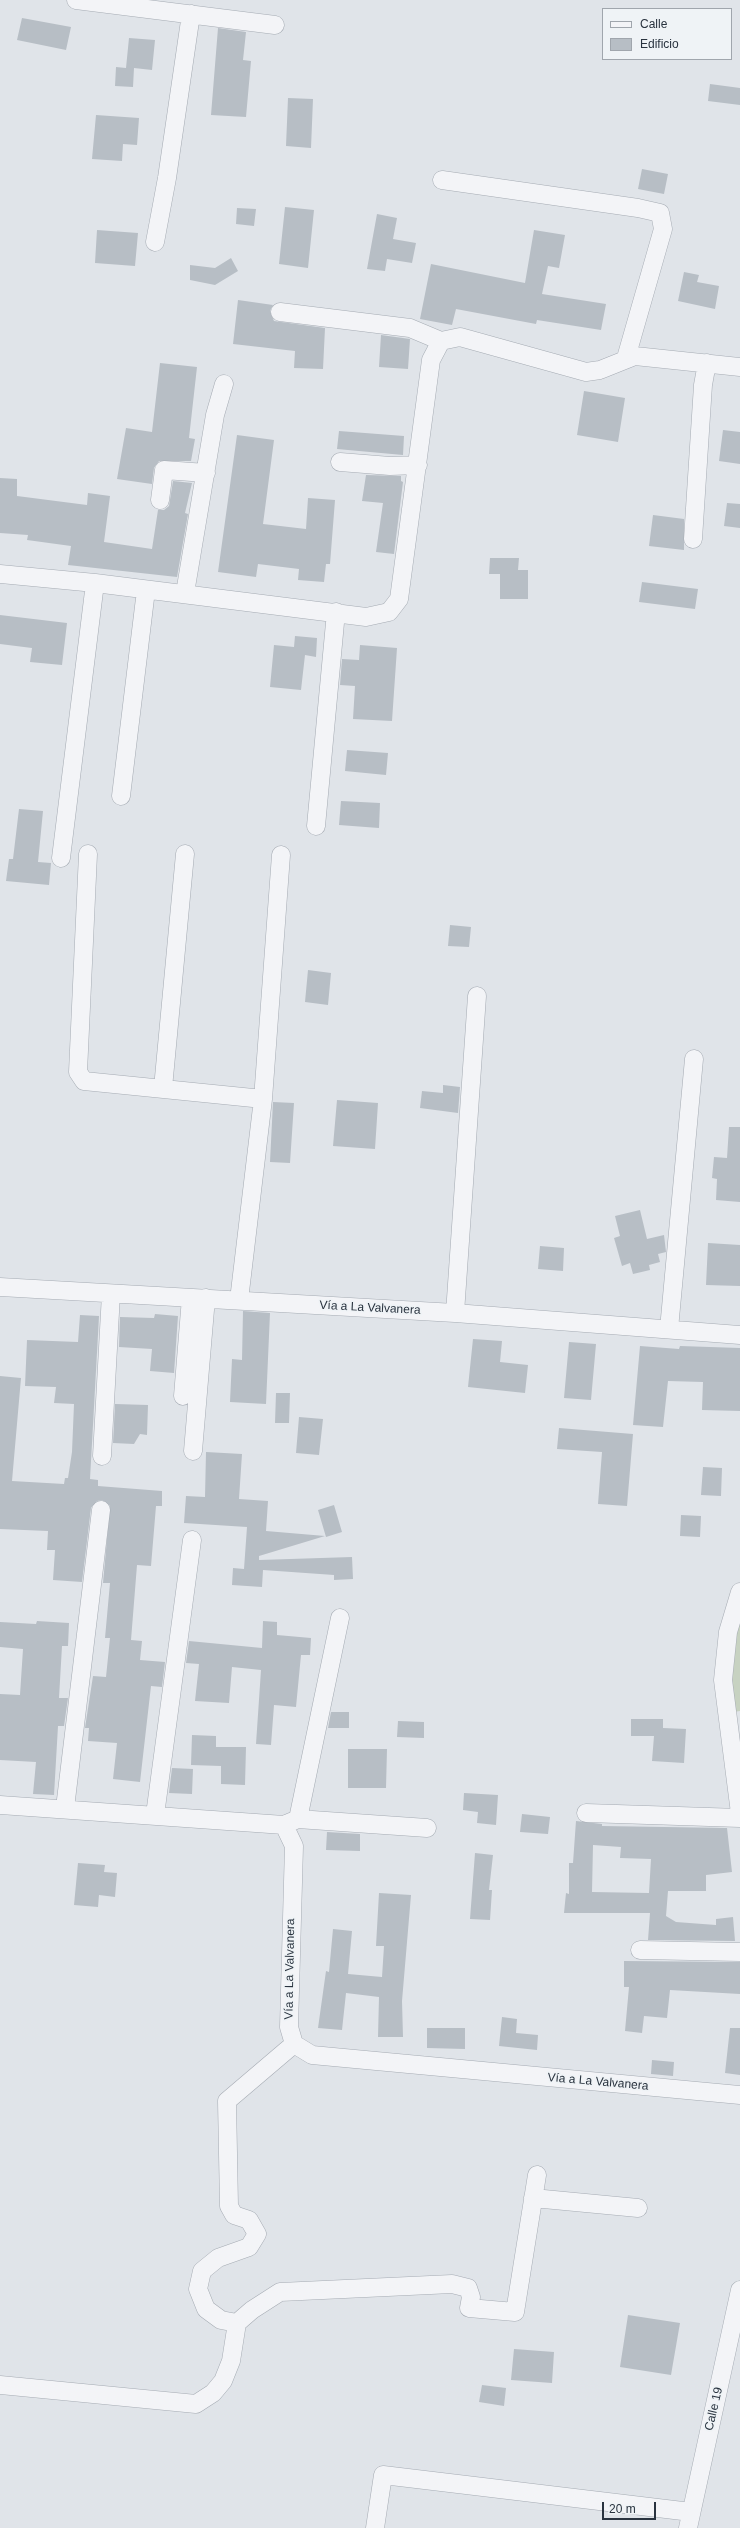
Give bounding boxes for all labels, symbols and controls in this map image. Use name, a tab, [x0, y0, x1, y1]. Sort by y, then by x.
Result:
legend	[602, 8, 732, 60]
text: Calle	[640, 17, 667, 31]
text: Edificio	[640, 37, 679, 51]
street label: Vía a La Valvanera	[319, 1298, 421, 1318]
street label: Vía a La Valvanera	[282, 1918, 298, 2020]
street label: Vía a La Valvanera	[547, 2070, 649, 2094]
street label: Calle 19	[702, 2386, 726, 2432]
scale bar	[604, 2494, 658, 2520]
text: 20 m	[609, 2502, 636, 2516]

